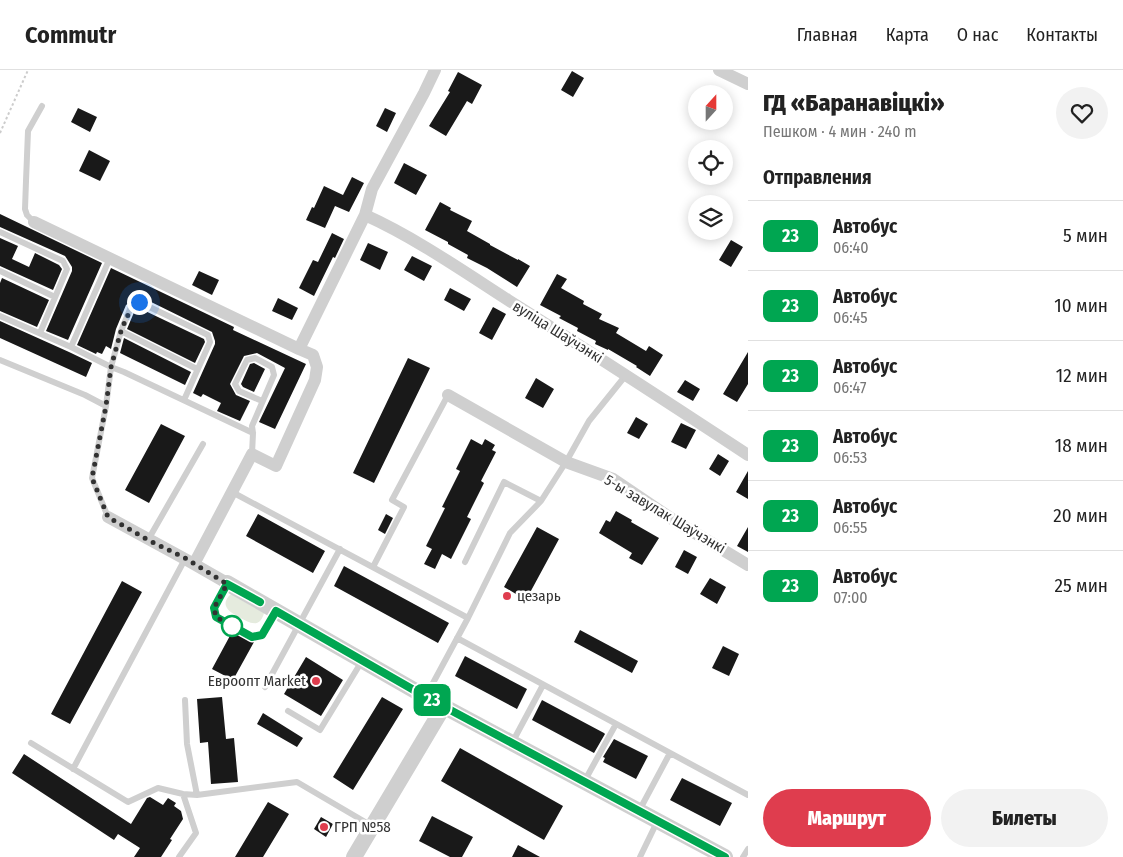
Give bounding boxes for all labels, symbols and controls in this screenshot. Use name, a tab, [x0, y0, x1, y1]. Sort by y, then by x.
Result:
text: Commutr	[25, 21, 116, 49]
text: Главная	[797, 24, 858, 46]
text: Карта	[886, 24, 929, 46]
text: О нас	[957, 24, 998, 46]
text: Контакты	[1026, 24, 1098, 46]
north arrow	[688, 85, 732, 130]
map controls	[688, 85, 733, 240]
button: heart	[1056, 87, 1108, 139]
text: ГД «Баранавіцкі»	[763, 89, 944, 117]
text: Пешком · 4 мин · 240 m	[763, 122, 917, 141]
button: locate	[688, 140, 733, 185]
text: Отправления	[763, 166, 872, 189]
button: layers	[688, 195, 733, 240]
text: Автобус	[833, 215, 897, 238]
text: 5 мин	[1063, 224, 1108, 247]
text: 23	[782, 225, 799, 247]
text: 06:40	[833, 238, 869, 257]
text: Автобус	[833, 285, 897, 308]
your location	[127, 290, 152, 315]
text: 10 мин	[1054, 294, 1108, 317]
text: 23	[782, 295, 799, 317]
street label: вуліца Шаўчэнкі	[510, 297, 606, 367]
text: 06:45	[833, 308, 868, 327]
text: Автобус	[833, 355, 897, 378]
text: 12 мин	[1056, 364, 1108, 387]
text: 23	[782, 365, 799, 387]
text: 06:47	[833, 378, 867, 397]
text: Автобус	[833, 425, 897, 448]
text: 18 мин	[1055, 434, 1108, 457]
text: 23	[782, 435, 799, 457]
text: 06:53	[833, 448, 867, 467]
street label: 5-ы завулак Шаўчэнкі	[601, 471, 729, 557]
text: Автобус	[833, 495, 897, 518]
text: 20 мин	[1053, 504, 1108, 527]
text: 23	[782, 505, 799, 527]
text: 06:55	[833, 518, 867, 537]
text: Автобус	[833, 565, 897, 588]
text: 25 мин	[1055, 574, 1108, 597]
text: 23	[782, 575, 799, 597]
place label: цезарь	[517, 587, 561, 605]
text: 07:00	[833, 588, 868, 607]
marker: цезарь	[501, 590, 513, 602]
unlabelled marker	[221, 615, 243, 637]
place label: Евроопт Market	[208, 672, 306, 690]
marker: Евроопт Market	[310, 675, 322, 687]
line badge: 23	[410, 684, 454, 716]
text: 23	[424, 689, 440, 711]
button: Маршрут	[763, 789, 931, 847]
button: Билеты	[941, 789, 1108, 847]
place label: ГРП №58	[334, 818, 391, 836]
marker: ГРП №58	[318, 821, 330, 833]

